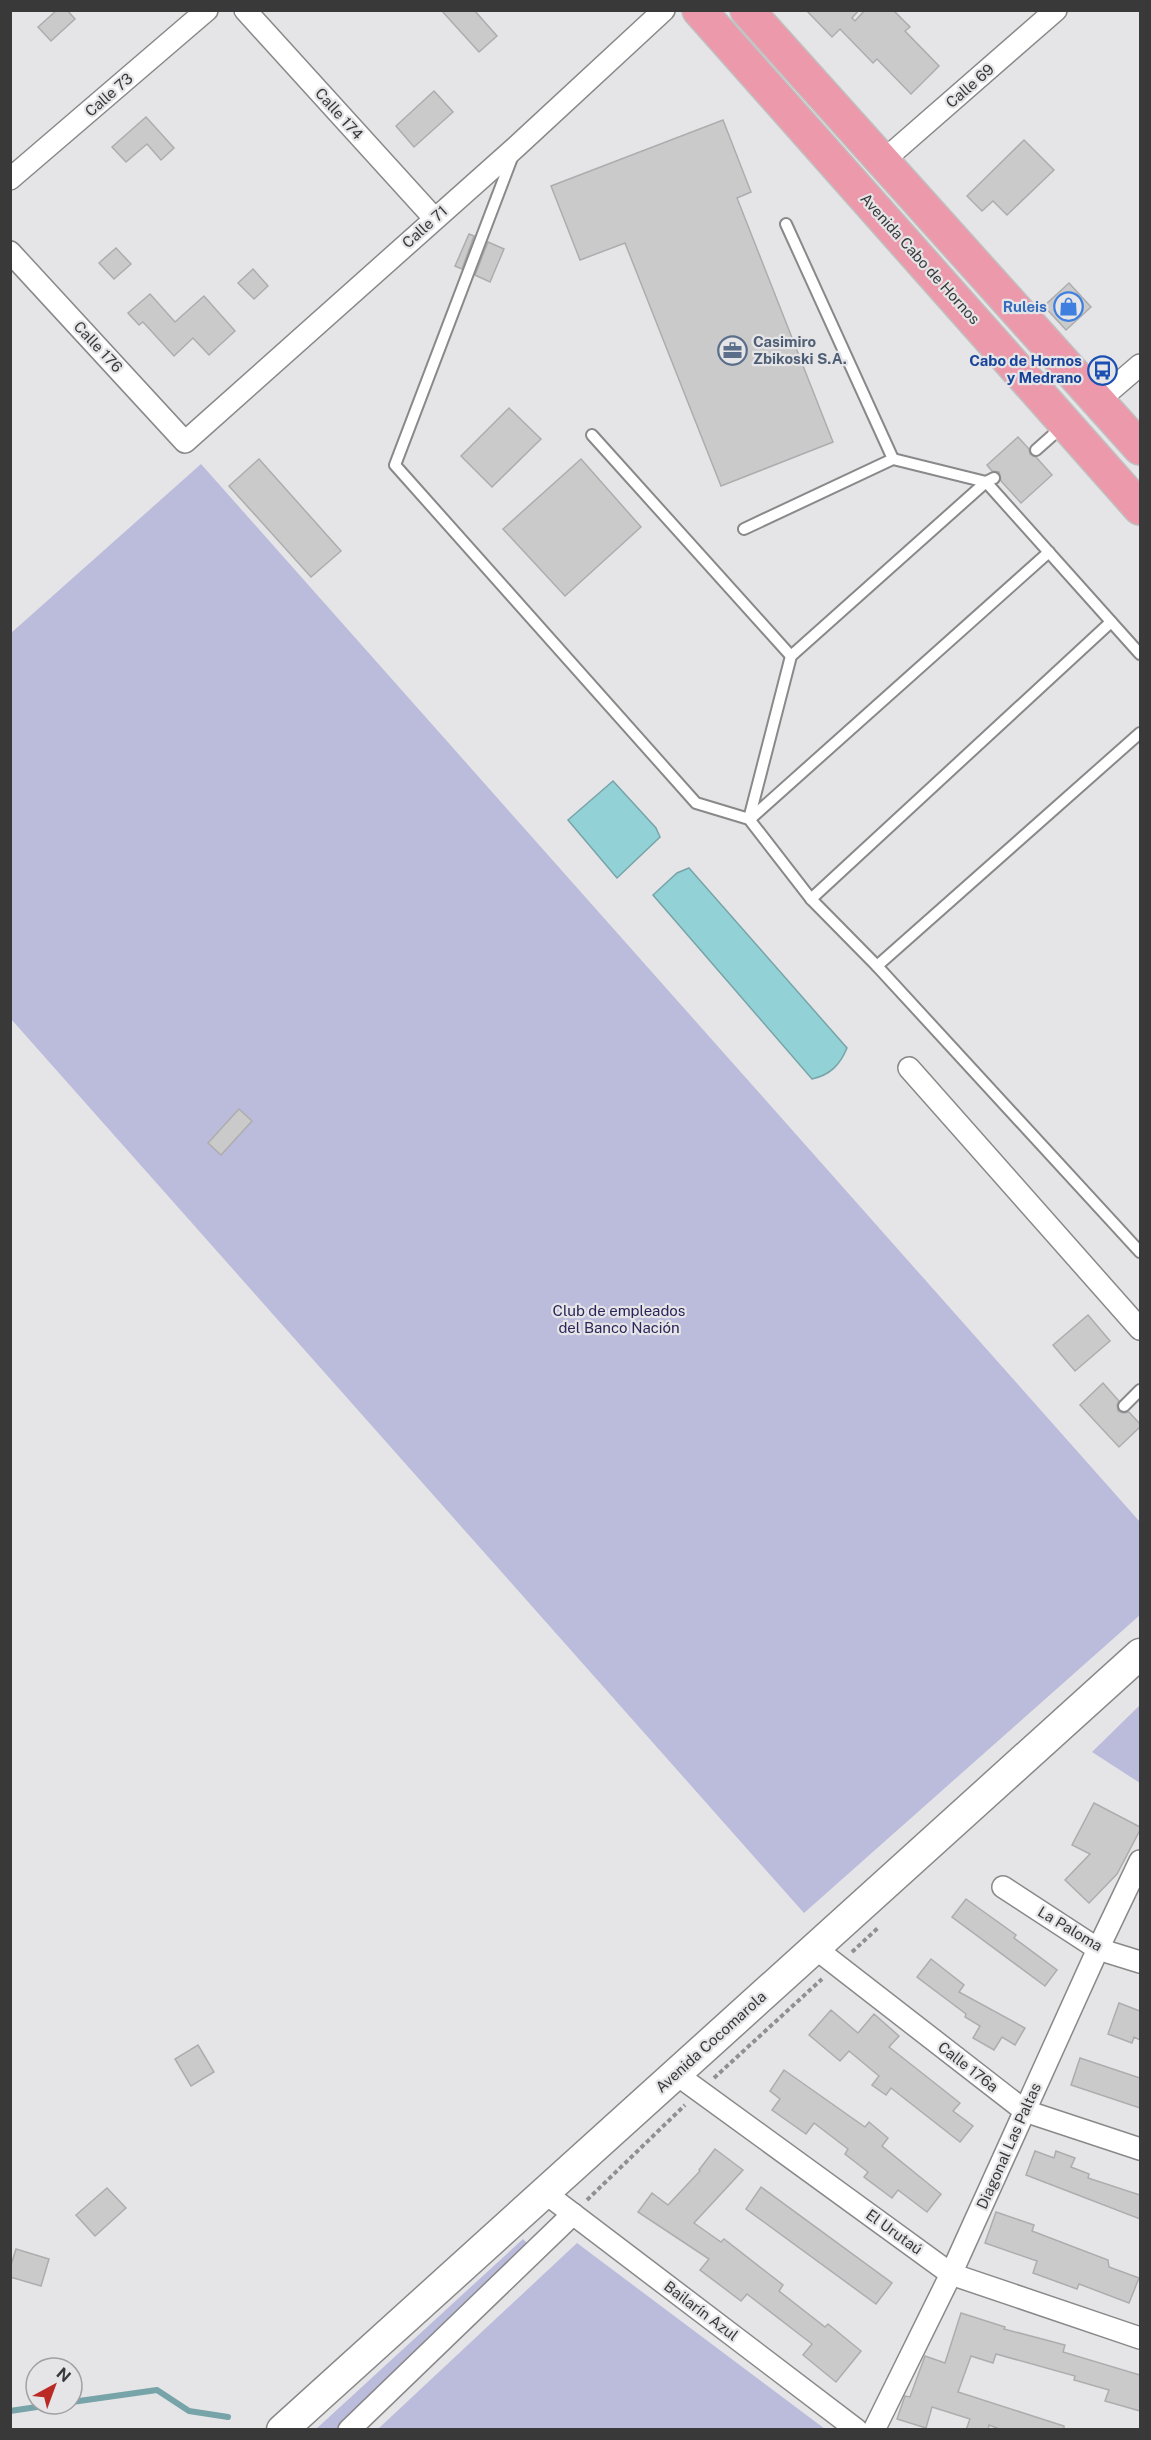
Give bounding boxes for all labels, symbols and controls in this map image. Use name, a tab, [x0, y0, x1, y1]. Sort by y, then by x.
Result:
street label: Calle 69	[942, 60, 997, 111]
street label: Calle 73	[82, 69, 136, 120]
street label: Calle 174	[312, 84, 367, 143]
street label: Avenida Cabo de Hornos	[857, 190, 983, 327]
street label: Calle 71	[399, 202, 451, 251]
shop icon: Ruleis	[1052, 291, 1084, 323]
place label: Ruleis	[1003, 298, 1047, 315]
street label: Calle 176	[71, 318, 126, 376]
place label: Casimiro Zbikoski S.A.	[753, 333, 847, 367]
office icon: Casimiro Zbikoski S.A.	[716, 335, 748, 367]
place label: Cabo de Hornos y Medrano	[969, 352, 1082, 386]
bus stop icon: Cabo de Hornos y Medrano	[1087, 354, 1119, 386]
park label: Club de empleados del Banco Nación	[553, 1302, 685, 1336]
street label: La Paloma	[1035, 1903, 1105, 1954]
street label: Avenida Cocomarola	[652, 1988, 769, 2096]
street label: Calle 176a	[935, 2038, 1002, 2095]
street label: Diagonal Las Paltas	[973, 2080, 1044, 2211]
street label: El Urutaú	[863, 2206, 926, 2258]
street label: Bailarín Azul	[661, 2277, 742, 2344]
north arrow	[24, 2356, 84, 2416]
text: N	[53, 2364, 74, 2386]

